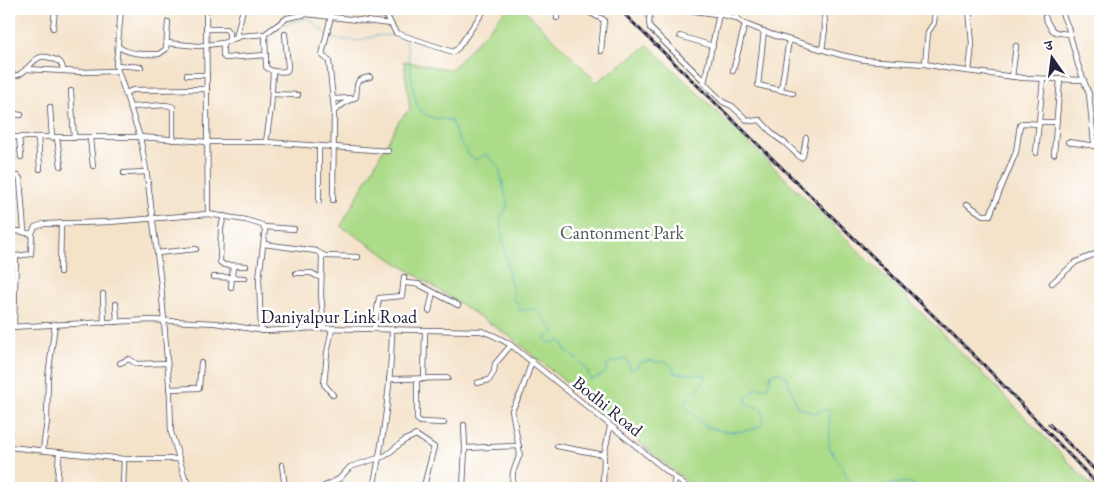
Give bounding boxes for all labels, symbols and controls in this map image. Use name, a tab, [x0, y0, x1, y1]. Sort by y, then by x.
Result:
north arrow	[1026, 32, 1076, 82]
text: उ	[1042, 36, 1055, 55]
park label: Cantonment Park	[560, 221, 685, 244]
street label: Daniyalpur Link Road	[261, 305, 418, 328]
street label: Bodhi Road	[568, 371, 648, 442]

